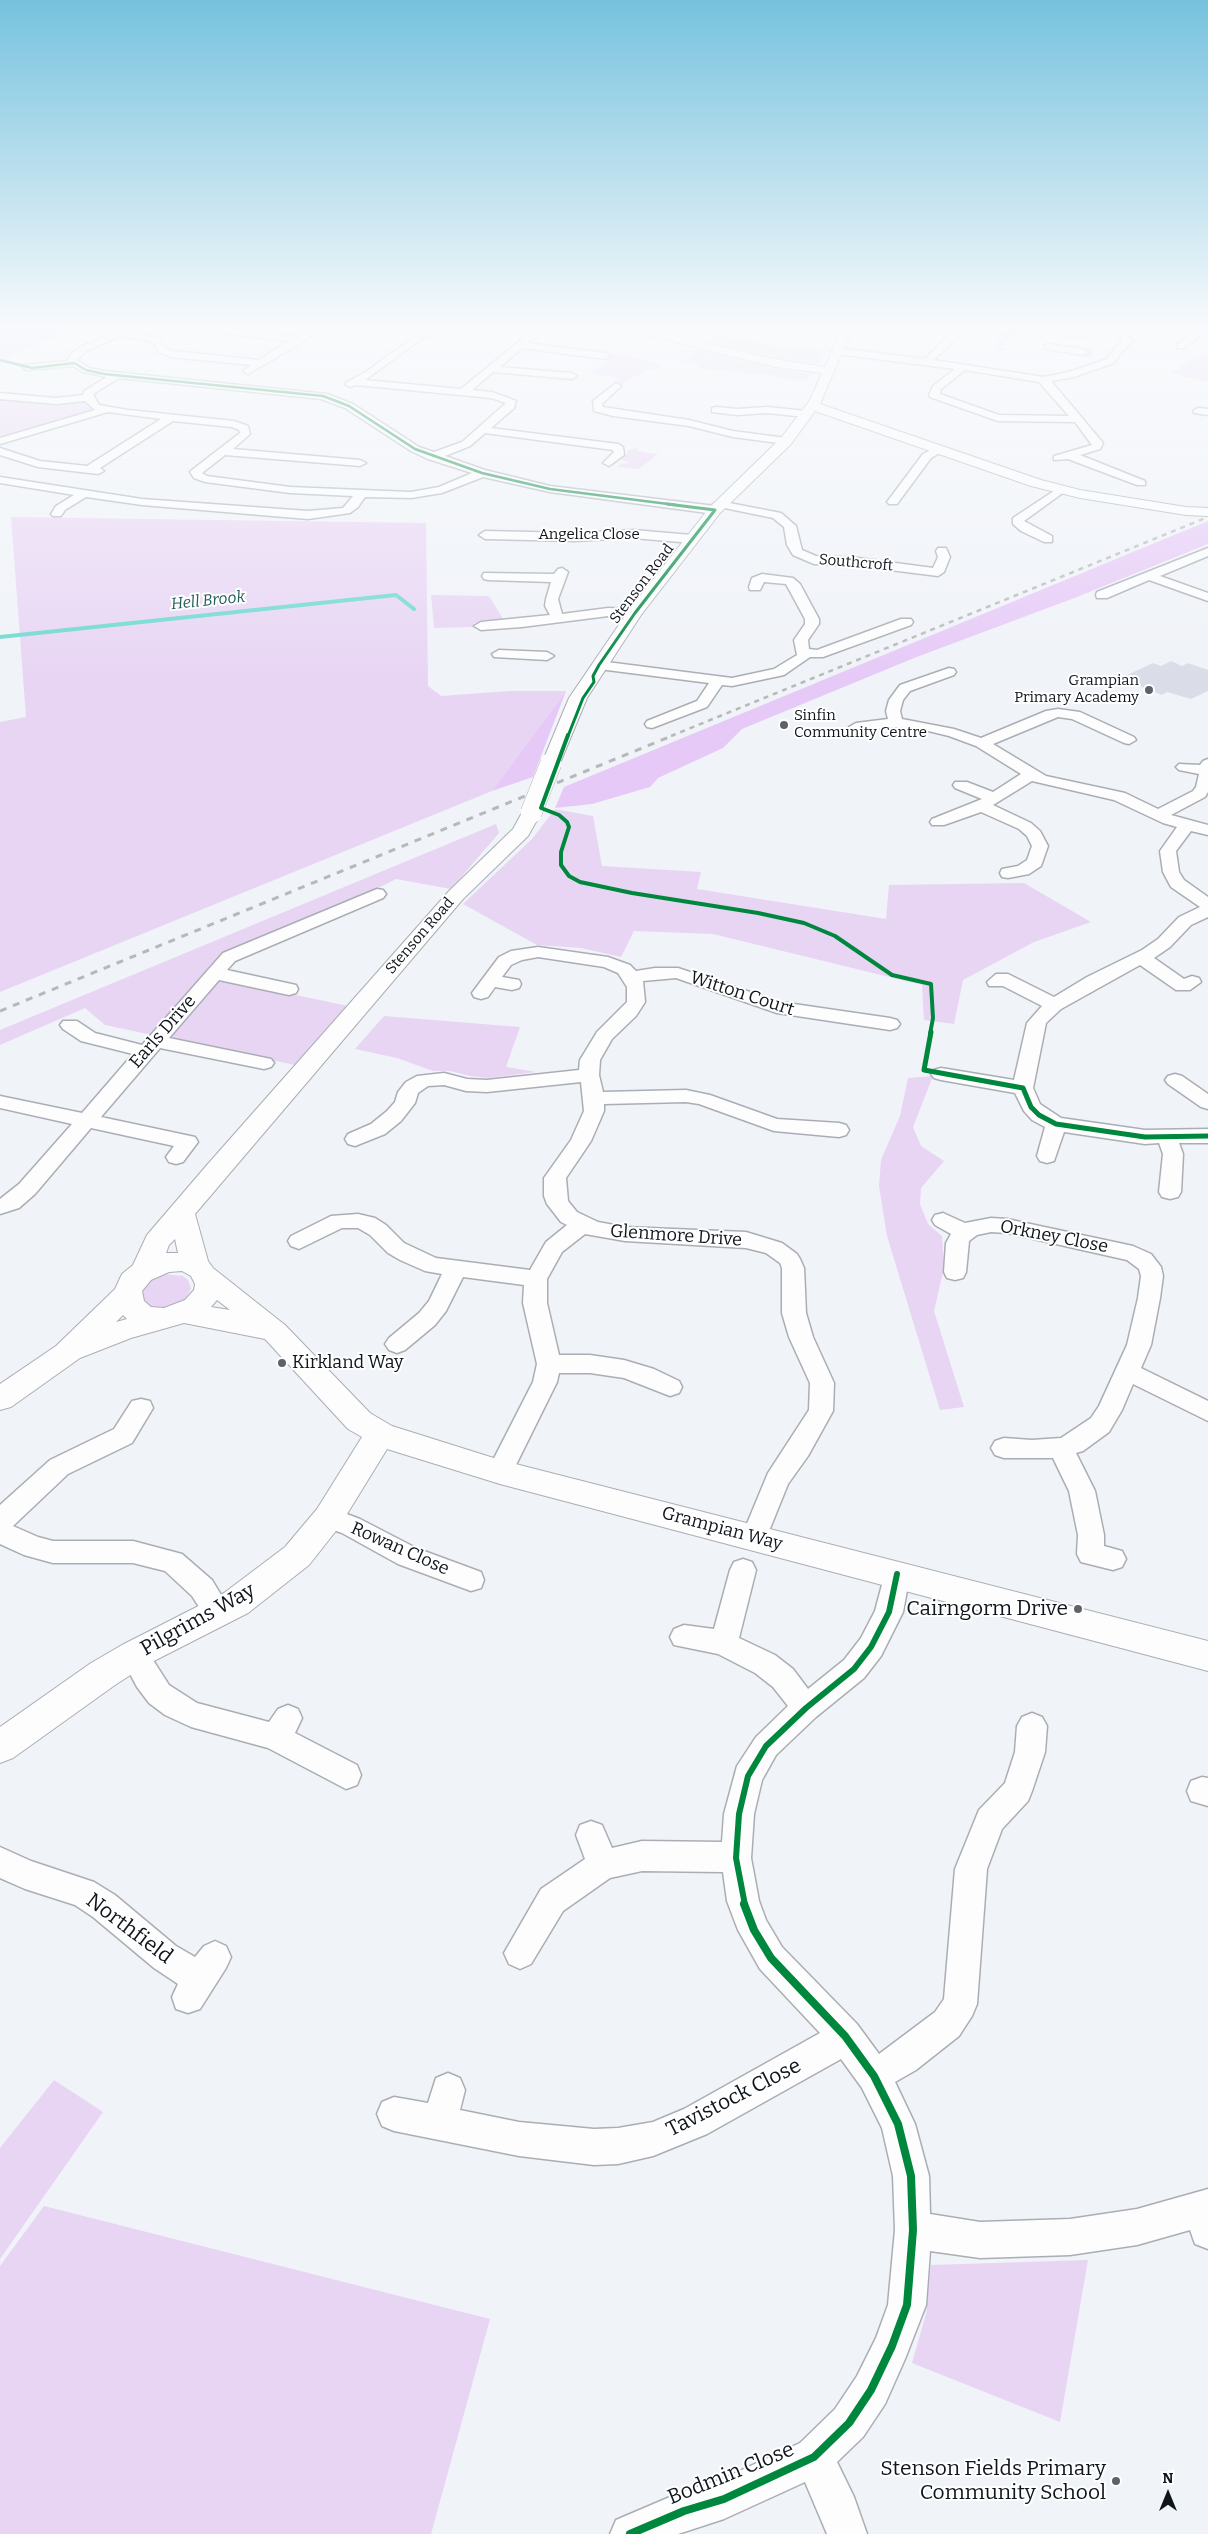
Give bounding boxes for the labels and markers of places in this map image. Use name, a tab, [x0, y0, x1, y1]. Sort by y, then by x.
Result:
place label: Grampian Primary Academy	[1014, 672, 1139, 707]
marker: Grampian Primary Academy	[1143, 684, 1155, 696]
place label: Sinfin Community Centre	[794, 707, 927, 742]
marker: Sinfin Community Centre	[778, 719, 790, 731]
place label: Kirkland Way	[292, 1352, 404, 1374]
marker: Kirkland Way	[276, 1357, 288, 1369]
place label: Cairngorm Drive	[906, 1596, 1068, 1622]
marker: Cairngorm Drive	[1072, 1603, 1084, 1615]
place label: Stenson Fields Primary Community School	[880, 2456, 1106, 2506]
marker: Stenson Fields Primary Community School	[1110, 2475, 1122, 2487]

